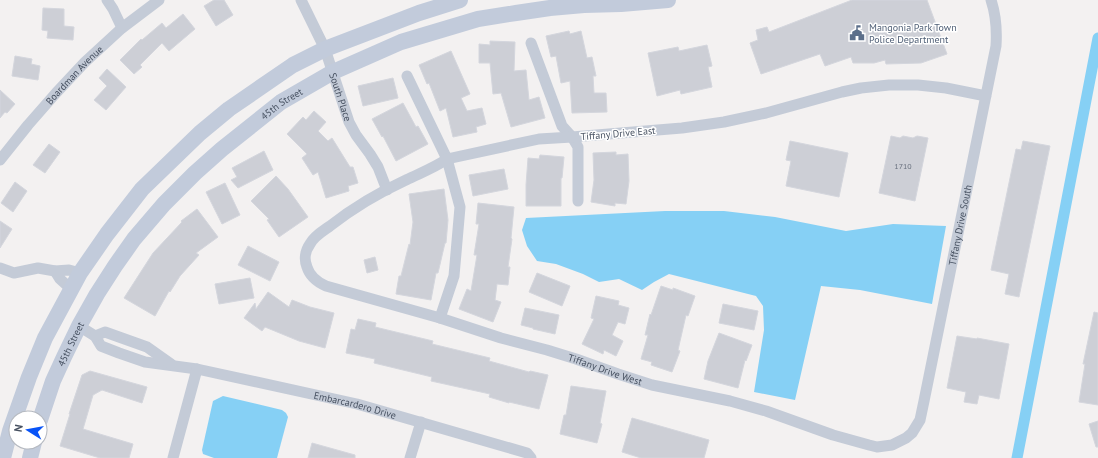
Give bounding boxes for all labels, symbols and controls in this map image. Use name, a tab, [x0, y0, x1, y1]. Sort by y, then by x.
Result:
place label: Mangonia Park Town Police Department	[869, 21, 957, 46]
public building icon: Mangonia Park Town Police Department	[848, 24, 866, 42]
street label: Boardman Avenue	[43, 43, 106, 107]
street label: South Place	[326, 71, 354, 123]
street label: 45th Street	[258, 85, 305, 123]
street label: Tiffany Drive East	[580, 124, 657, 143]
house number: 1710	[894, 161, 912, 171]
street label: Tiffany Drive South	[946, 184, 975, 267]
street label: 45th Street	[55, 319, 87, 369]
street label: Tiffany Drive West	[566, 351, 644, 389]
street label: Embarcardero Drive	[313, 389, 398, 422]
north arrow	[8, 410, 48, 450]
text: N	[11, 423, 26, 433]

